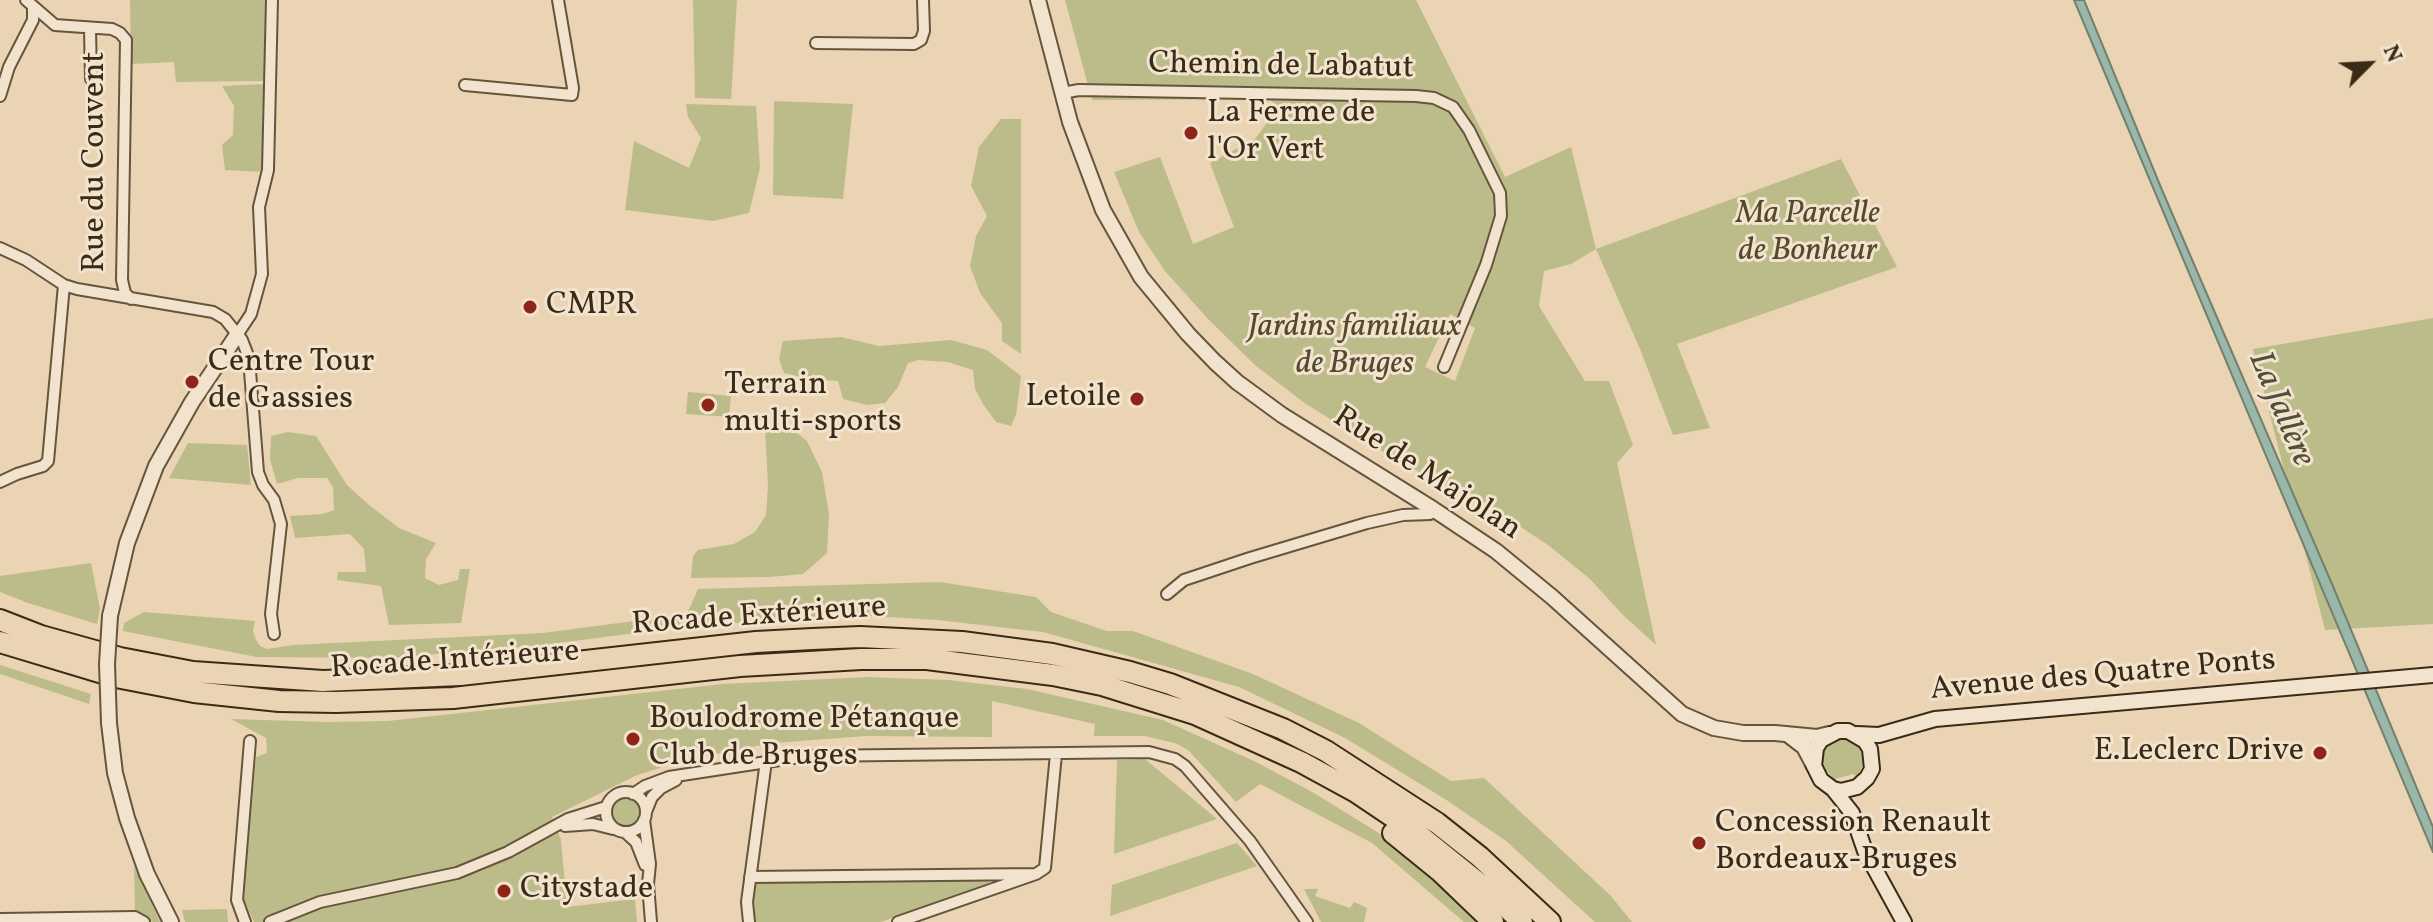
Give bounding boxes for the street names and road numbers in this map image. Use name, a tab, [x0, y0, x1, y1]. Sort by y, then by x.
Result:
street label: Chemin de Labatut	[1148, 46, 1414, 90]
street label: Rue du Couvent	[78, 51, 116, 273]
street label: Rue de Majolan	[1324, 400, 1528, 550]
street label: Rocade Extérieure	[630, 590, 888, 646]
street label: Rocade Intérieure	[329, 634, 581, 690]
street label: Avenue des Quatre Ponts	[1929, 643, 2277, 711]

